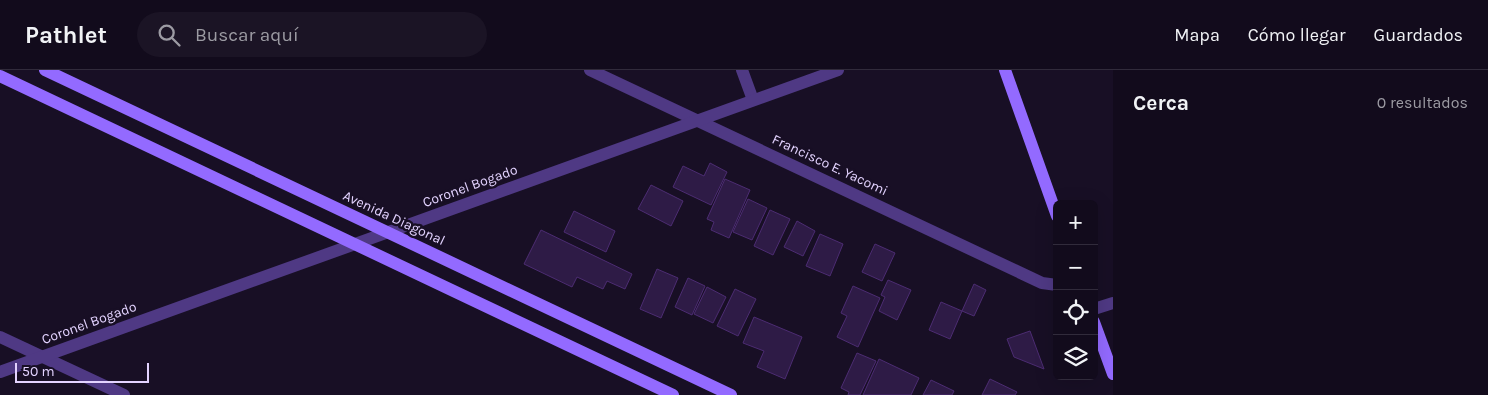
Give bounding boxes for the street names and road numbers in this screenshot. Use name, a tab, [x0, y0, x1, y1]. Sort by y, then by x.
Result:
street label: Francisco E. Yacomi	[769, 131, 891, 199]
street label: Coronel Bogado	[420, 161, 520, 211]
street label: Avenida Diagonal	[340, 187, 448, 249]
street label: Coronel Bogado	[39, 298, 139, 348]

